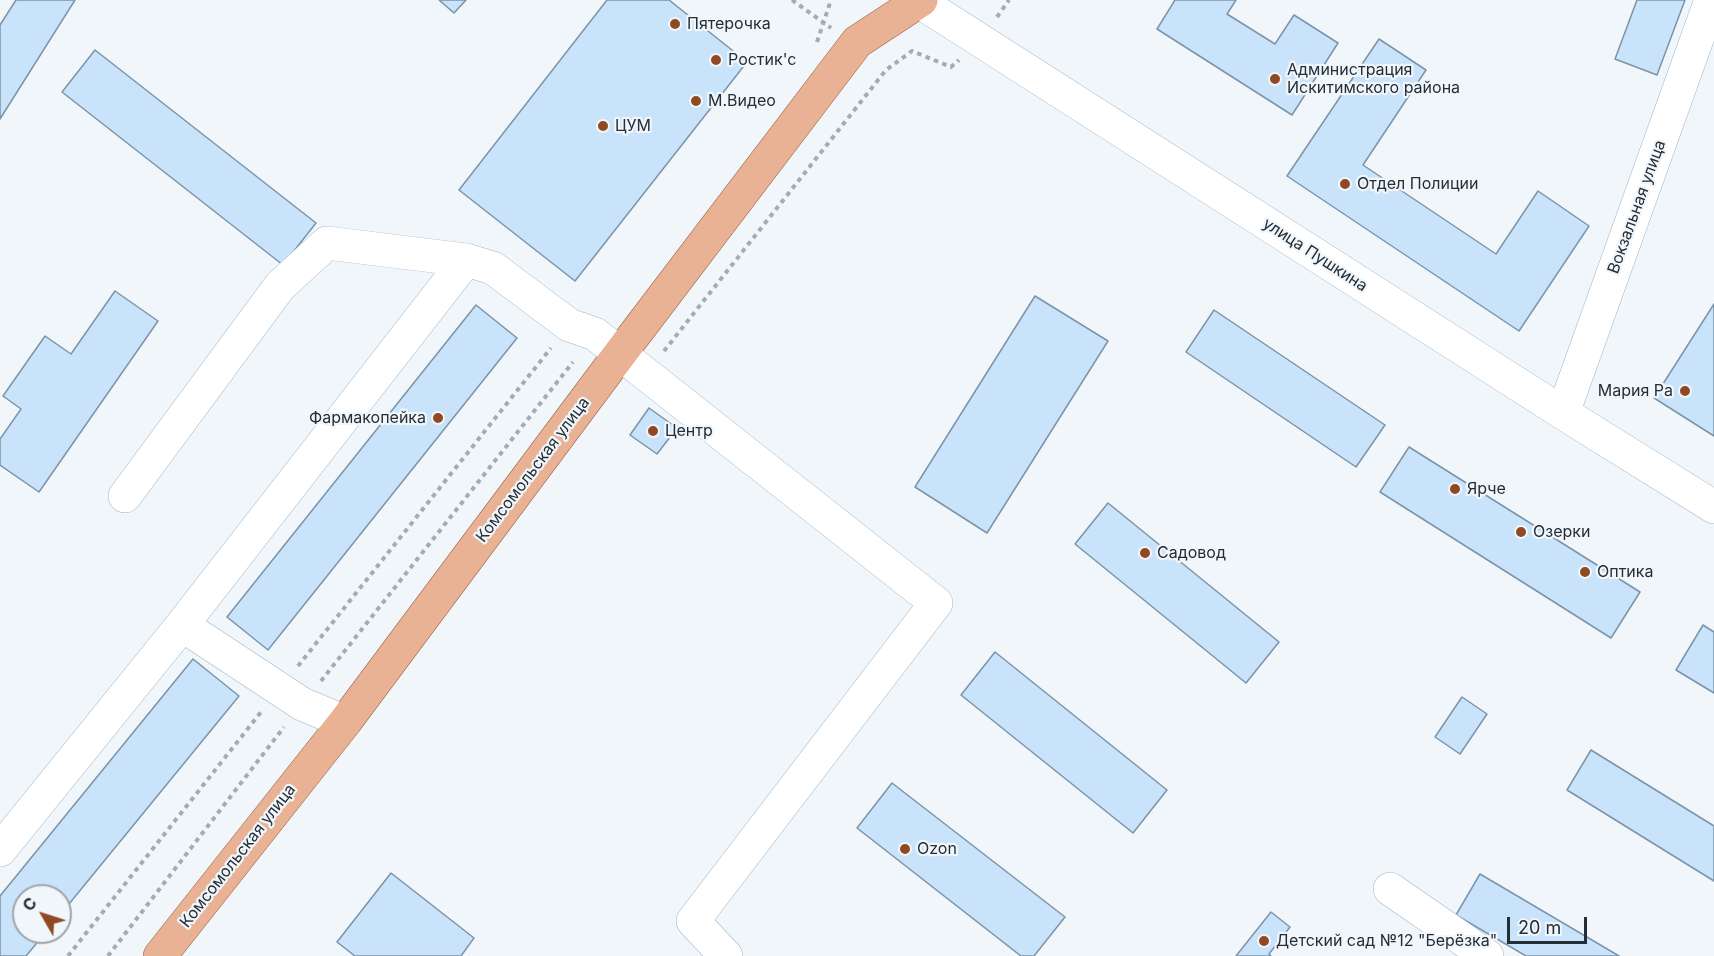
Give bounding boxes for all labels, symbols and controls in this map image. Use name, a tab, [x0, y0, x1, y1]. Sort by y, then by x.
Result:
place label: Пятерочка	[687, 14, 771, 34]
marker: Пятерочка	[668, 17, 682, 31]
place label: Ростик'с	[728, 50, 796, 70]
marker: Ростик'с	[709, 53, 723, 67]
place label: Администрация Искитимского района	[1287, 60, 1460, 98]
marker: Администрация Искитимского района	[1268, 72, 1282, 86]
place label: М.Видео	[708, 91, 776, 111]
marker: М.Видео	[689, 94, 703, 108]
place label: ЦУМ	[615, 116, 651, 136]
marker: ЦУМ	[596, 119, 610, 133]
street label: Вокзальная улица	[1604, 138, 1670, 276]
place label: Отдел Полиции	[1357, 174, 1478, 194]
marker: Отдел Полиции	[1338, 177, 1352, 191]
street label: улица Пушкина	[1259, 214, 1371, 296]
place label: Мария Ра	[1598, 381, 1673, 401]
marker: Мария Ра	[1678, 384, 1692, 398]
street label: Комсомольская улица	[472, 394, 594, 546]
place label: Фармакопейка	[309, 408, 426, 428]
marker: Фармакопейка	[431, 411, 445, 425]
place label: Центр	[665, 421, 713, 441]
marker: Центр	[646, 424, 660, 438]
place label: Ярче	[1467, 479, 1506, 499]
marker: Ярче	[1448, 482, 1462, 496]
place label: Озерки	[1533, 522, 1590, 542]
marker: Озерки	[1514, 525, 1528, 539]
place label: Садовод	[1157, 543, 1226, 563]
marker: Садовод	[1138, 546, 1152, 560]
place label: Оптика	[1597, 562, 1653, 582]
marker: Оптика	[1578, 565, 1592, 579]
street label: Комсомольская улица	[176, 781, 300, 931]
place label: Ozon	[917, 839, 957, 859]
marker: Ozon	[898, 842, 912, 856]
north arrow	[12, 884, 72, 944]
text: С	[18, 893, 41, 915]
scale bar	[1510, 905, 1590, 943]
text: 20 m	[1518, 917, 1561, 938]
place label: Детский сад №12 "Берёзка"	[1276, 931, 1497, 951]
marker: Детский сад №12 "Берёзка"	[1257, 934, 1271, 948]

